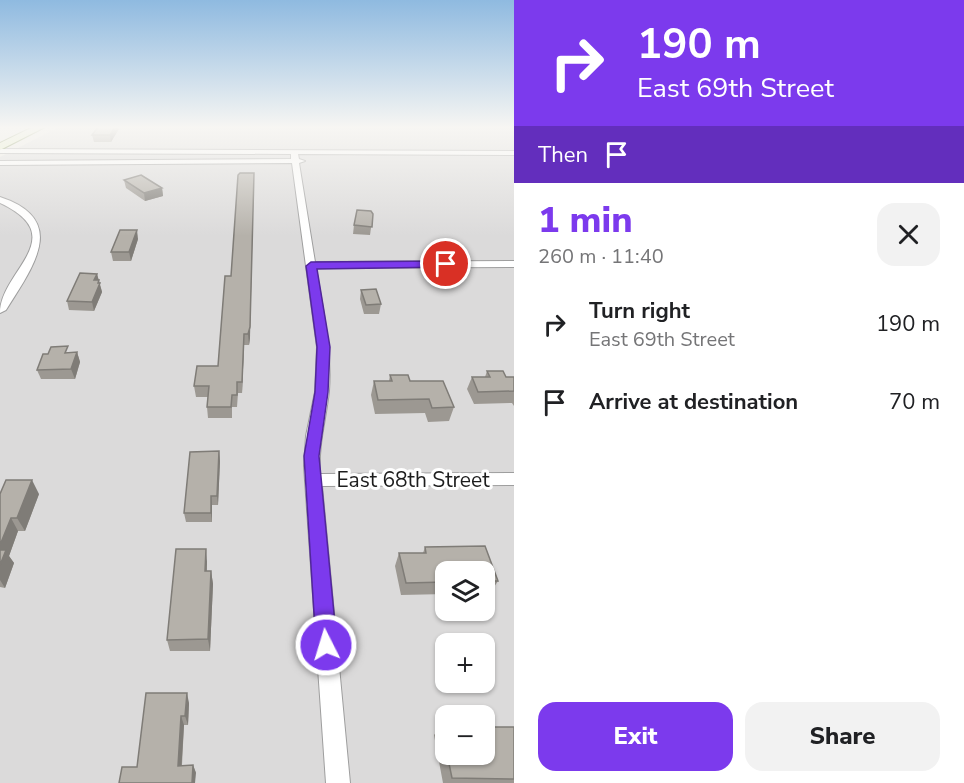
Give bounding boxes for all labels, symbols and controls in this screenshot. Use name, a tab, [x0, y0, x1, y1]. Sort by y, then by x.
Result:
text: 190 m	[637, 16, 761, 73]
icon: right	[538, 24, 616, 102]
text: East 69th Street	[637, 70, 834, 107]
icon: arrive	[600, 138, 633, 171]
text: Then	[538, 140, 588, 170]
text: 1 min	[538, 196, 633, 245]
button: close	[877, 203, 940, 266]
pin	[420, 238, 471, 289]
text: 260 m · 11:40	[538, 243, 664, 270]
icon: arrive	[429, 247, 462, 280]
text: Turn right	[589, 296, 690, 326]
icon: right	[538, 308, 571, 341]
text: 190 m	[876, 309, 940, 339]
text: East 69th Street	[589, 326, 735, 353]
icon: arrive	[538, 386, 571, 419]
text: Arrive at destination	[589, 387, 798, 417]
text: 70 m	[889, 387, 940, 417]
street label: East 68th Street	[336, 466, 490, 494]
map controls	[435, 561, 495, 765]
button: layers	[435, 561, 495, 621]
position arrow	[294, 613, 358, 677]
button: +	[435, 633, 495, 693]
button: Exit	[538, 702, 733, 771]
button: Share	[745, 702, 940, 771]
button: −	[435, 705, 495, 765]

